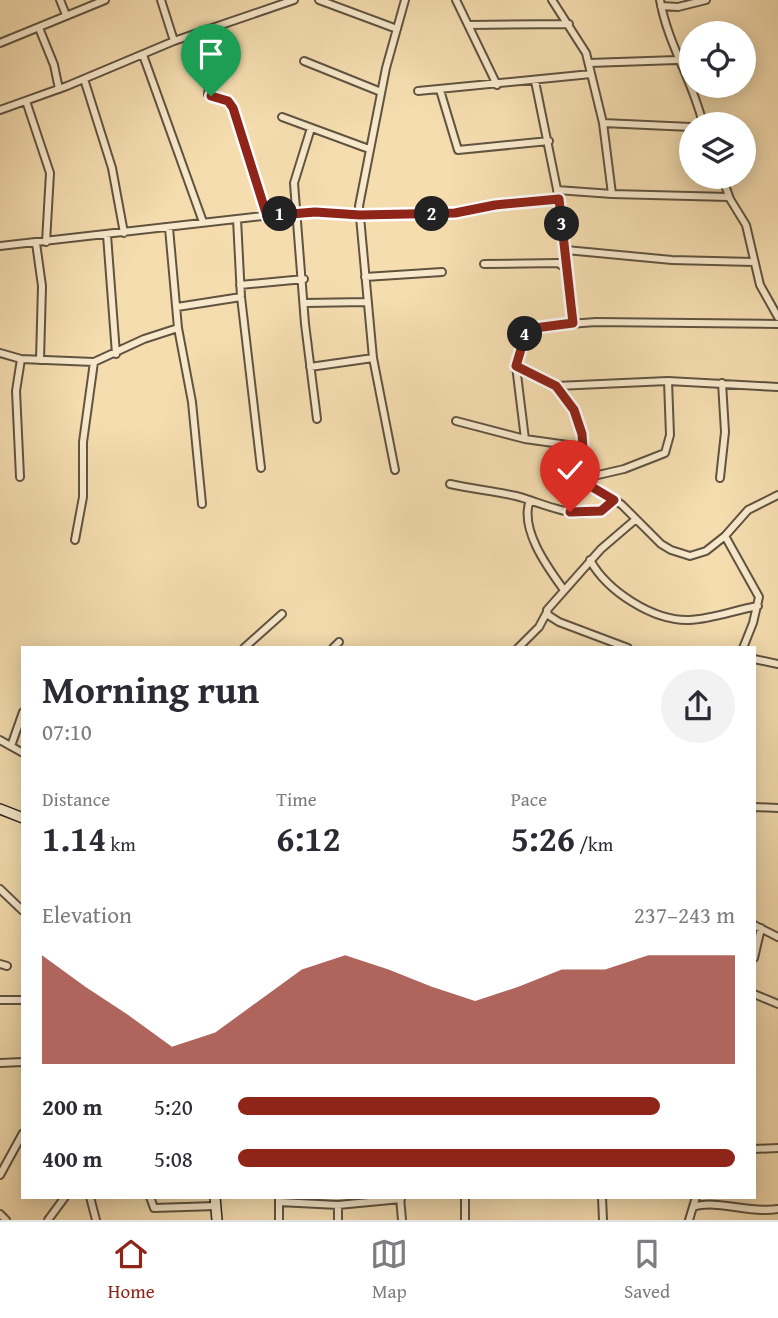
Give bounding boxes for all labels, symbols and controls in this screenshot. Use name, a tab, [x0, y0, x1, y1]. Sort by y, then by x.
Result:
map controls	[679, 21, 756, 189]
button: locate	[679, 21, 756, 98]
pin	[181, 24, 241, 96]
icon: arrive	[192, 35, 230, 73]
button: layers	[679, 112, 756, 189]
pin: 1	[262, 196, 298, 232]
pin: 2	[414, 196, 450, 232]
text: 1	[275, 199, 284, 227]
text: 2	[427, 199, 436, 227]
pin: 3	[544, 206, 580, 242]
text: 3	[557, 209, 566, 237]
pin: 4	[508, 316, 542, 352]
text: 4	[520, 319, 529, 347]
pin	[540, 440, 600, 512]
icon: check	[551, 451, 589, 489]
text: Morning run	[42, 661, 259, 717]
button: share	[661, 669, 735, 743]
text: 07:10	[42, 715, 92, 748]
text: Distance	[42, 785, 110, 813]
text: Time	[276, 785, 317, 813]
text: Pace	[511, 785, 547, 813]
text: 1.14	[42, 813, 106, 864]
text: 6:12	[276, 813, 341, 864]
text: 5:26	[511, 813, 575, 864]
text: km	[106, 830, 136, 858]
text: /km	[575, 830, 613, 858]
text: Elevation	[42, 898, 132, 931]
text: 237–243 m	[634, 898, 735, 931]
text: 200 m	[42, 1090, 103, 1123]
text: 5:20	[154, 1090, 193, 1123]
text: 400 m	[42, 1142, 103, 1175]
text: 5:08	[154, 1142, 193, 1175]
tab: Home	[108, 1235, 155, 1305]
tab: Map	[370, 1235, 408, 1305]
tab: Saved	[624, 1235, 670, 1305]

